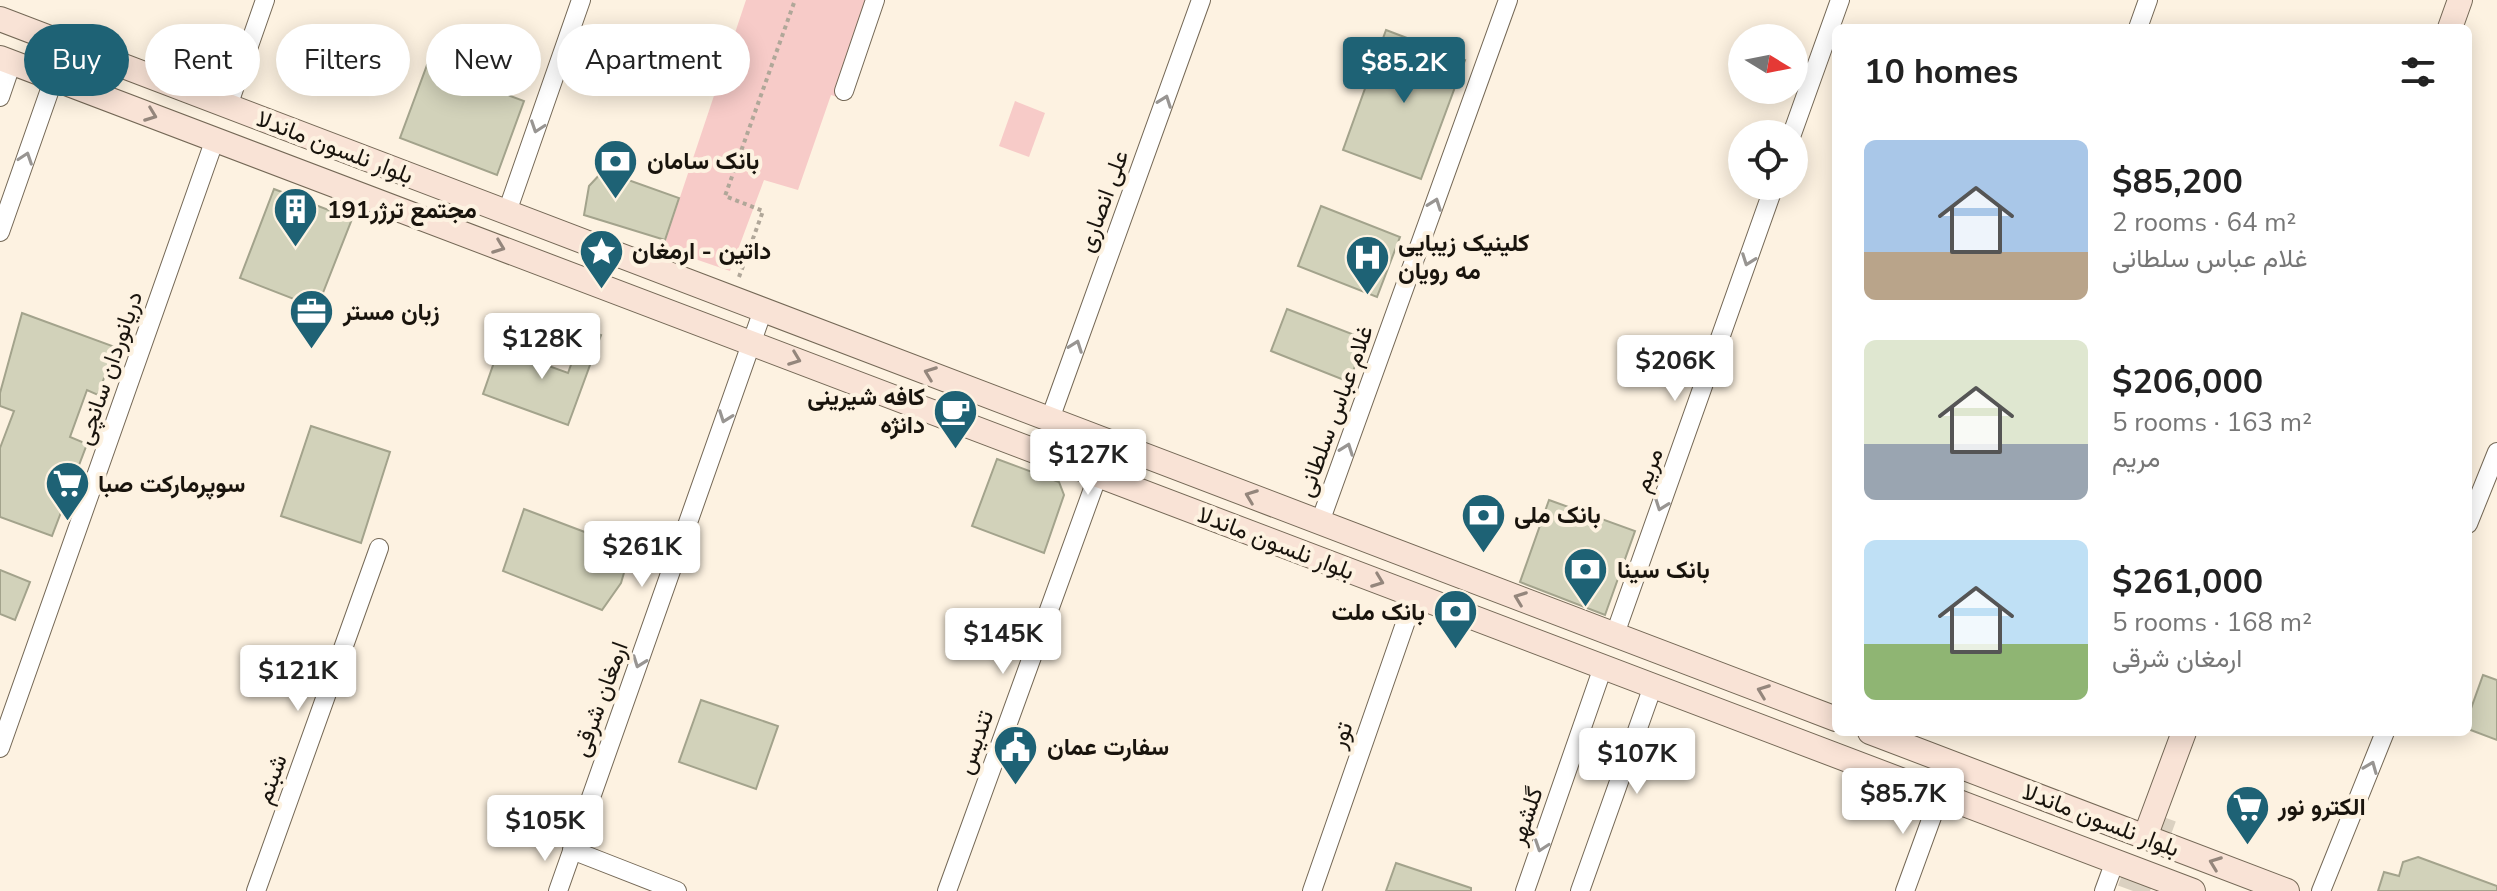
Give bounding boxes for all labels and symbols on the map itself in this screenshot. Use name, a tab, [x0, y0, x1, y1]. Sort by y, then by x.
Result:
north arrow	[1728, 24, 1808, 104]
pin: $85.2K	[1339, 37, 1469, 105]
one-way arrow	[1155, 95, 1171, 109]
street label: بلوار نلسون ماندلا	[252, 102, 418, 192]
one-way arrow	[144, 105, 158, 122]
one-way arrow	[530, 119, 546, 133]
bank icon: بانک سامان	[592, 137, 640, 200]
place label: بانک سامان	[647, 145, 759, 177]
street label: علی انصاری	[1070, 146, 1136, 256]
one-way arrow	[16, 152, 33, 166]
building icon: مجتمع ترژر191	[272, 186, 320, 249]
place label: مجتمع ترژر191	[327, 194, 477, 227]
one-way arrow	[1425, 198, 1442, 212]
place icon: داتین - ارمغان	[577, 227, 625, 290]
place label: کلینیک زیبایی مه رویان	[1398, 227, 1530, 287]
hospital icon: کلینیک زیبایی مه رویان	[1343, 233, 1391, 296]
place label: داتین - ارمغان	[632, 235, 771, 267]
one-way arrow	[491, 237, 505, 254]
one-way arrow	[1741, 252, 1757, 266]
street label: دریانوردان سانچی	[68, 287, 150, 449]
office icon: زبان مستر	[288, 288, 336, 351]
place label: زبان مستر	[342, 296, 440, 328]
pin: $128K	[486, 313, 598, 381]
street label: غلام عباس سلطانی	[1289, 321, 1381, 501]
pin: $206K	[1619, 335, 1731, 403]
one-way arrow	[1066, 339, 1083, 353]
one-way arrow	[787, 350, 801, 366]
one-way arrow	[924, 366, 938, 383]
place label: کافه شیرینی دانژه	[807, 381, 925, 441]
cafe icon: کافه شیرینی دانژه	[932, 387, 980, 450]
one-way arrow	[719, 409, 735, 423]
pin: $127K	[1032, 429, 1144, 497]
one-way arrow	[1337, 443, 1353, 457]
street label: مریم	[1625, 443, 1671, 497]
supermarket icon: سوپرمارکت صبا	[43, 460, 91, 523]
place label: سوپرمارکت صبا	[98, 468, 245, 500]
one-way arrow	[1245, 489, 1259, 506]
bank icon: بانک ملی	[1459, 491, 1507, 554]
one-way arrow	[1654, 497, 1671, 511]
street label: بلوار نلسون ماندلا	[1193, 498, 1359, 588]
place label: بانک ملی	[1514, 499, 1601, 531]
pin: $261K	[586, 521, 698, 589]
bank icon: بانک سینا	[1562, 546, 1610, 609]
place label: بانک سینا	[1617, 554, 1710, 586]
one-way arrow	[1370, 571, 1384, 588]
bank icon: بانک ملت	[1432, 588, 1480, 651]
one-way arrow	[1514, 591, 1528, 608]
place label: بانک ملت	[1331, 596, 1425, 628]
pin: $145K	[947, 608, 1059, 676]
street label: ارمغان شرقی	[564, 637, 636, 761]
pin: $121K	[242, 645, 354, 713]
one-way arrow	[632, 654, 648, 668]
one-way arrow	[1757, 684, 1771, 701]
street label: تندیس	[949, 705, 1001, 778]
street label: تور	[1321, 717, 1360, 754]
public building icon: سفارت عمان	[992, 723, 1040, 786]
pin: $107K	[1581, 728, 1693, 796]
place label: سفارت عمان	[1047, 731, 1169, 763]
street label: شبنم	[247, 750, 295, 808]
one-way arrow	[2361, 761, 2378, 775]
pin: $85.7K	[1838, 768, 1968, 836]
street label: بلوار نلسون ماندلا	[2018, 775, 2184, 865]
street label: گلشهر	[1501, 783, 1551, 850]
supermarket icon: الكترو نور	[2223, 783, 2271, 846]
place label: الكترو نور	[2277, 791, 2366, 823]
pin: $105K	[489, 795, 601, 863]
one-way arrow	[1534, 839, 1550, 853]
one-way arrow	[2208, 856, 2222, 873]

